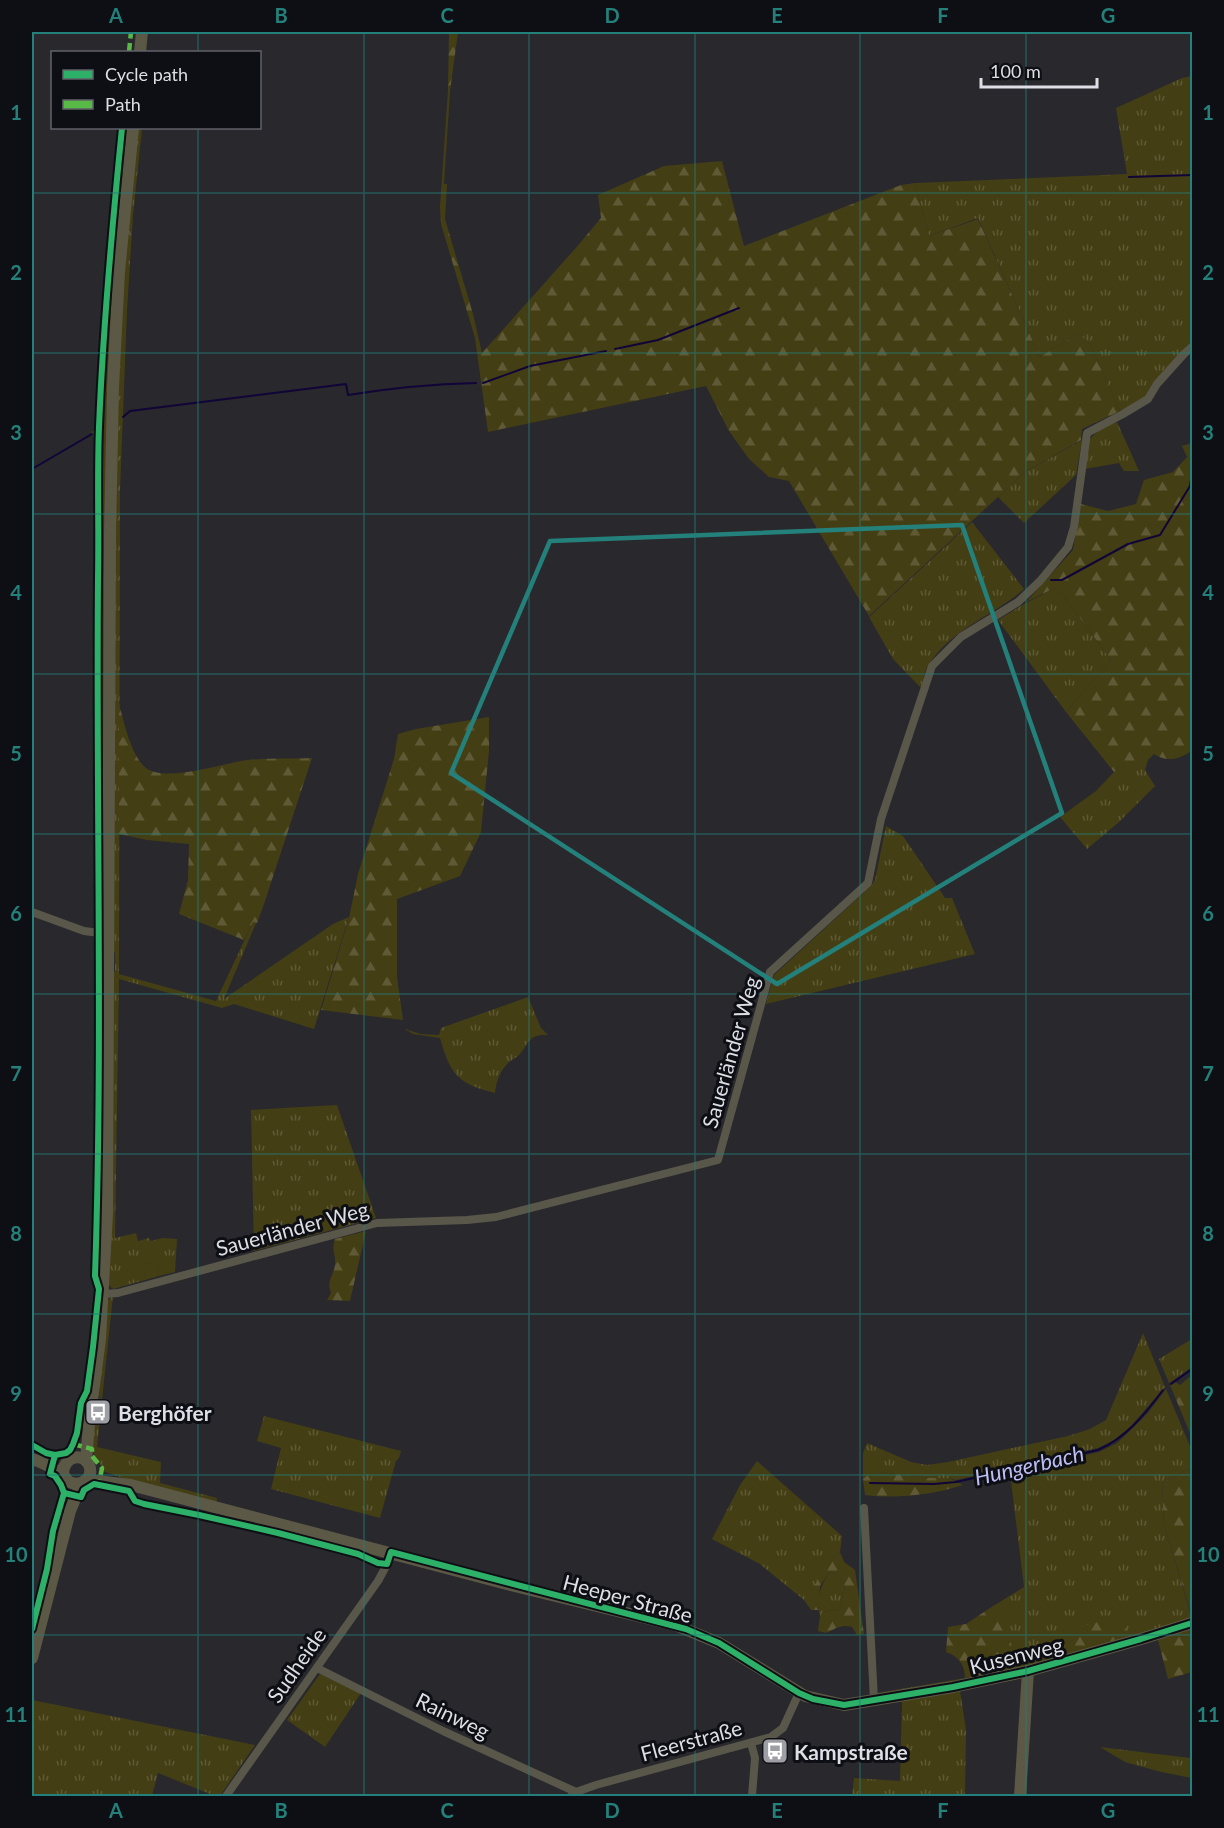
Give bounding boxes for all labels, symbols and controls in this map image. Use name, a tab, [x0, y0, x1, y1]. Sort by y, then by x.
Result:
text: A	[108, 3, 123, 27]
text: B	[274, 3, 288, 27]
text: C	[440, 3, 454, 27]
text: D	[604, 3, 620, 27]
text: E	[771, 3, 783, 27]
text: F	[937, 3, 949, 27]
text: G	[1101, 3, 1115, 27]
legend	[51, 51, 261, 129]
scale bar	[981, 51, 1096, 89]
text: 100 m	[990, 60, 1041, 82]
text: Cycle path	[105, 63, 188, 85]
text: Path	[105, 93, 141, 115]
text: 1	[10, 100, 22, 124]
text: 1	[1202, 100, 1214, 124]
text: 2	[10, 260, 22, 284]
text: 2	[1202, 260, 1214, 284]
text: 3	[10, 420, 22, 444]
text: 3	[1202, 420, 1214, 444]
text: 4	[10, 580, 22, 604]
text: 4	[1202, 580, 1214, 604]
text: 5	[10, 741, 22, 765]
text: 5	[1202, 741, 1214, 765]
text: 6	[10, 901, 22, 925]
text: 6	[1202, 901, 1214, 925]
street label: Sauerländer Weg	[696, 973, 764, 1131]
text: 7	[10, 1061, 22, 1085]
text: 7	[1202, 1061, 1214, 1085]
street label: Sauerländer Weg	[213, 1196, 371, 1260]
text: 8	[10, 1221, 22, 1245]
text: 8	[1202, 1221, 1214, 1245]
text: 9	[10, 1381, 22, 1405]
text: 9	[1202, 1381, 1214, 1405]
bus stop icon: Berghöfer	[83, 1397, 113, 1427]
place label: Berghöfer	[118, 1400, 212, 1425]
water label: Hungerbach	[972, 1439, 1086, 1491]
text: 10	[4, 1542, 28, 1566]
text: 10	[1196, 1542, 1220, 1566]
street label: Heeper Straße	[561, 1569, 695, 1627]
street label: Sudheide	[261, 1623, 331, 1707]
street label: Kusenweg	[967, 1631, 1065, 1679]
street label: Rainweg	[412, 1687, 494, 1743]
text: 11	[4, 1702, 28, 1726]
text: 11	[1196, 1702, 1220, 1726]
street label: Fleerstraße	[637, 1714, 745, 1766]
bus stop icon: Kampstraße	[760, 1736, 790, 1766]
place label: Kampstraße	[794, 1739, 908, 1764]
text: A	[108, 1798, 123, 1822]
text: B	[274, 1798, 288, 1822]
text: C	[440, 1798, 454, 1822]
text: D	[604, 1798, 620, 1822]
text: E	[771, 1798, 783, 1822]
text: F	[937, 1798, 949, 1822]
text: G	[1101, 1798, 1115, 1822]

